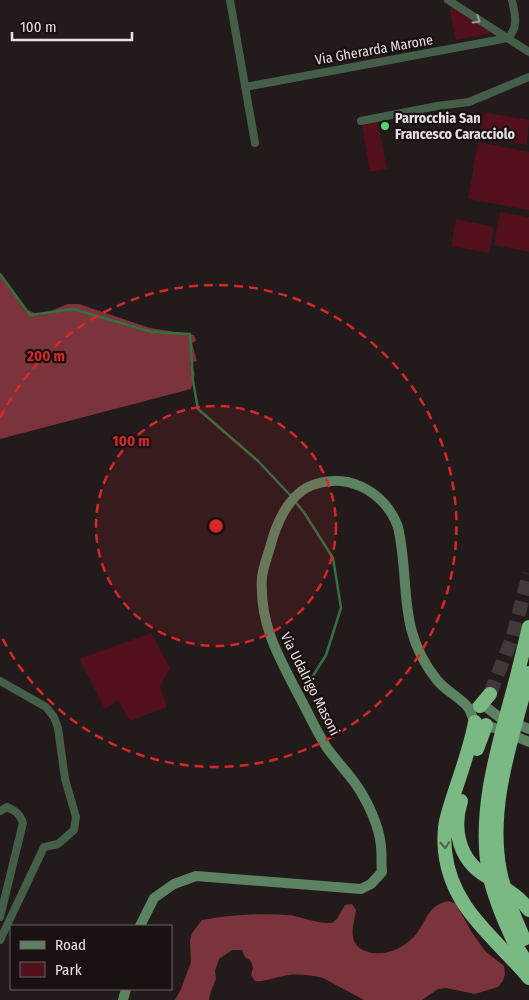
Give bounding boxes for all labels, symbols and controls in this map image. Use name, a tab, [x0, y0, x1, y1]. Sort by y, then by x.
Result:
scale bar	[12, 10, 132, 42]
one-way arrow	[472, 13, 481, 23]
text: 100 m	[20, 18, 57, 36]
street label: Via Gherarda Marone	[314, 31, 434, 69]
place label: Parrocchia San Francesco Caracciolo	[395, 110, 516, 143]
marker: Parrocchia San Francesco Caracciolo	[379, 120, 391, 132]
text: 200 m	[26, 347, 65, 365]
text: 100 m	[112, 432, 150, 450]
centre of rings	[207, 517, 225, 535]
street label: Via Udalrigo Masoni	[277, 630, 343, 738]
one-way arrow	[440, 842, 450, 849]
legend	[10, 925, 172, 990]
text: Road	[55, 936, 86, 954]
text: Park	[55, 961, 82, 979]

